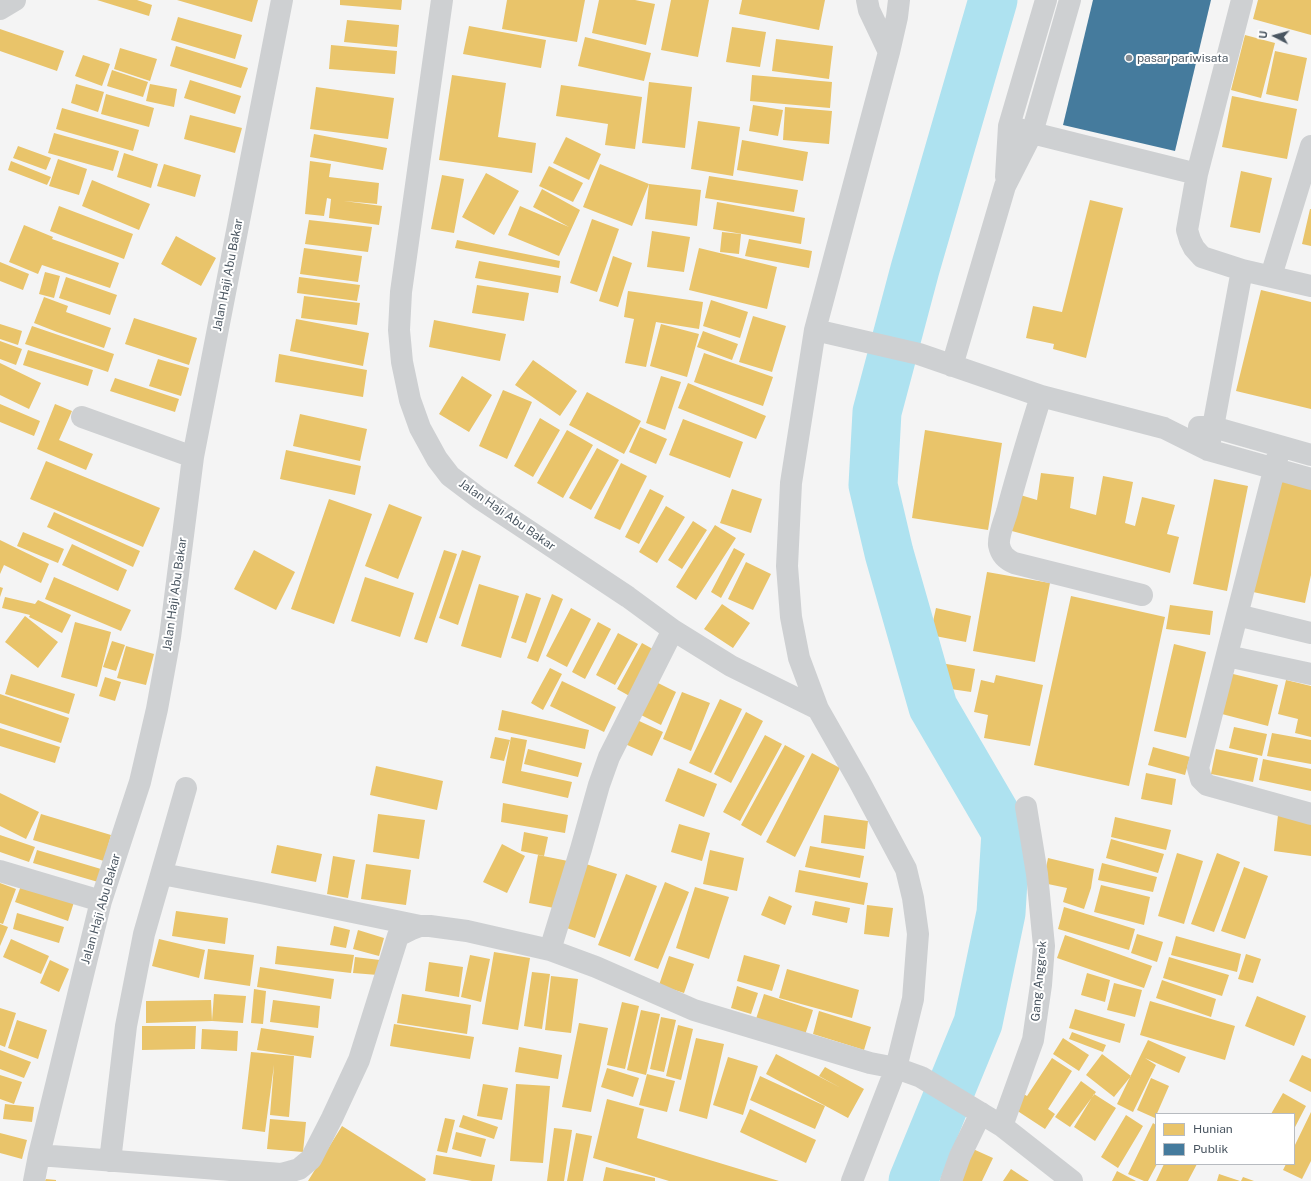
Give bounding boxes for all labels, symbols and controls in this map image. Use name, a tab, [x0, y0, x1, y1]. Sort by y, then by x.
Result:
north arrow	[1255, 16, 1295, 56]
text: U	[1257, 30, 1269, 39]
place label: pasar pariwisata	[1137, 51, 1228, 65]
marker: pasar pariwisata	[1124, 53, 1134, 63]
street label: Jalan Haji Abu Bakar	[210, 217, 246, 333]
street label: Jalan Haji Abu Bakar	[456, 476, 558, 554]
street label: Jalan Haji Abu Bakar	[160, 536, 190, 652]
street label: Jalan Haji Abu Bakar	[78, 852, 124, 966]
street label: Gang Anggrek	[1028, 940, 1050, 1022]
legend	[1155, 1113, 1295, 1165]
text: Hunian	[1193, 1122, 1233, 1136]
text: Publik	[1193, 1142, 1228, 1156]

